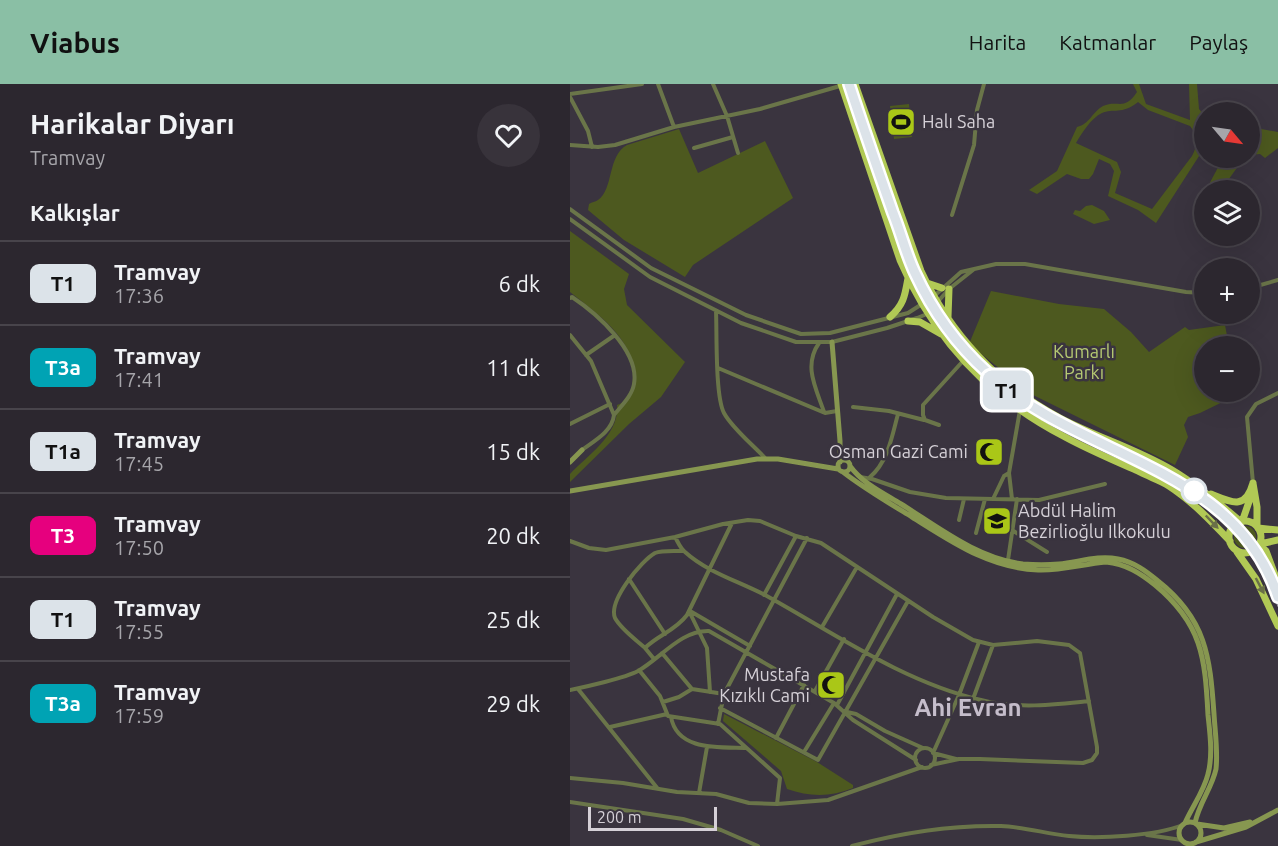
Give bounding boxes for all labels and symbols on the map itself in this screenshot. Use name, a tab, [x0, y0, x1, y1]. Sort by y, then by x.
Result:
north arrow	[1194, 102, 1260, 168]
sports icon: Halı Saha	[885, 106, 917, 138]
place label: Halı Saha	[922, 111, 995, 131]
park label: Kumarlı Parkı	[1053, 341, 1115, 382]
line badge: T1	[980, 370, 1034, 410]
mosque icon: Osman Gazi Cami	[973, 436, 1005, 468]
place label: Osman Gazi Cami	[829, 441, 968, 461]
unlabelled marker	[1181, 478, 1207, 504]
place label: Abdül Halim Bezirlioğlu Ilkokulu	[1018, 500, 1171, 541]
school or university icon: Abdül Halim Bezirlioğlu Ilkokulu	[981, 505, 1013, 537]
one-way arrow	[1205, 515, 1219, 530]
one-way arrow	[1255, 578, 1265, 595]
place label: Mustafa Kızıklı Cami	[719, 664, 810, 705]
mosque icon: Mustafa Kızıklı Cami	[815, 669, 847, 701]
district label: Ahi Evran	[914, 694, 1022, 721]
scale bar	[588, 804, 717, 832]

